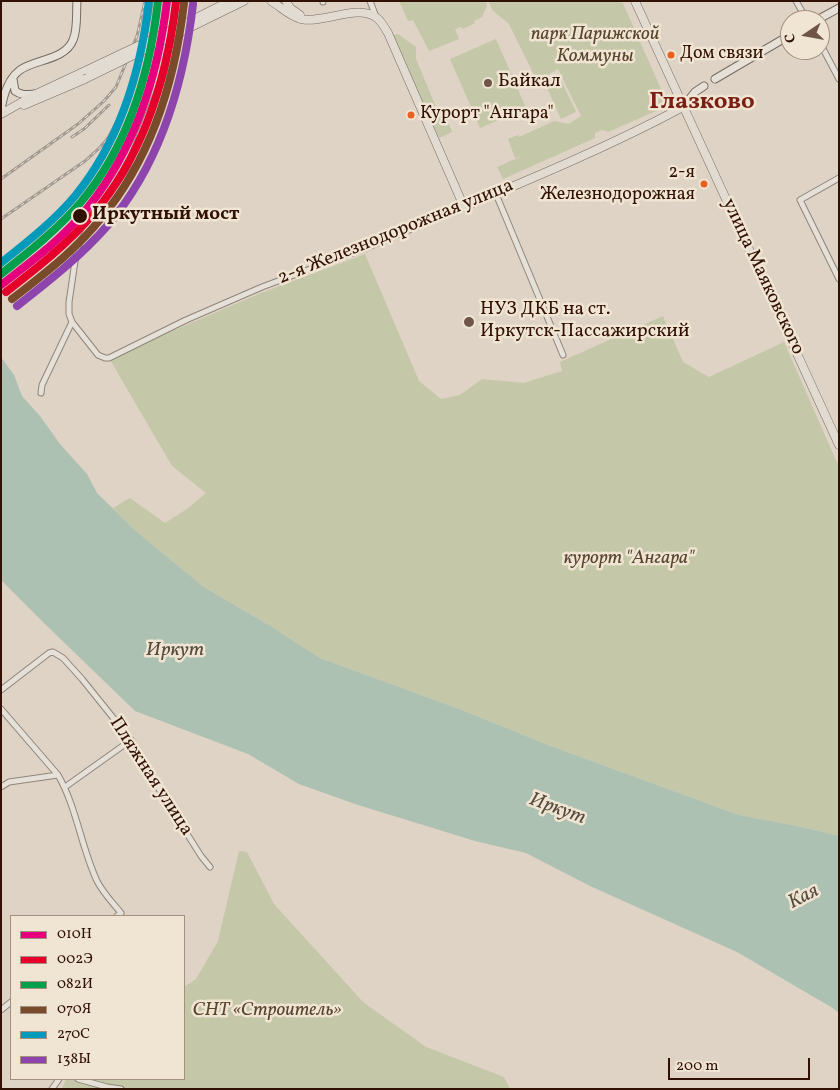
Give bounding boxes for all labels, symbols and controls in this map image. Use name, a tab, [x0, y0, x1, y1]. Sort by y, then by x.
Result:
north arrow	[780, 10, 830, 60]
park label: парк Парижской Коммуны	[531, 25, 659, 69]
text: С	[781, 32, 801, 44]
place label: Дом связи	[680, 44, 763, 66]
marker: Дом связи	[666, 50, 676, 60]
place label: Байкал	[498, 72, 561, 94]
marker: Байкал	[482, 77, 494, 89]
district label: Глазково	[649, 90, 755, 118]
place label: Курорт "Ангара"	[420, 104, 554, 126]
marker: Курорт "Ангара"	[406, 110, 416, 120]
place label: 2-я Железнодорожная	[540, 163, 695, 205]
street label: 2-я Железнодорожная улица	[275, 175, 517, 291]
marker: 2-я Железнодорожная	[699, 179, 709, 189]
street label: улица Маяковского	[716, 195, 808, 359]
place label: Иркутный мост	[92, 205, 240, 227]
marker: Иркутный мост	[71, 207, 89, 225]
place label: НУЗ ДКБ на ст. Иркутск-Пассажирский	[480, 300, 690, 344]
marker: НУЗ ДКБ на ст. Иркутск-Пассажирский	[462, 315, 476, 329]
park label: курорт "Ангара"	[564, 549, 694, 571]
water label: Иркут	[146, 639, 204, 663]
street label: Пляжная улица	[103, 713, 197, 841]
water label: Иркут	[525, 789, 589, 831]
water label: Кая	[785, 880, 823, 916]
legend	[10, 915, 185, 1080]
text: 010Н	[57, 924, 92, 945]
text: 002Э	[57, 949, 93, 970]
text: 082И	[57, 974, 93, 995]
text: 070Я	[57, 999, 91, 1020]
park label: СНТ «Строитель»	[192, 1001, 342, 1023]
text: 270С	[57, 1024, 90, 1045]
scale bar	[670, 1048, 812, 1080]
text: 138Ы	[57, 1049, 91, 1070]
text: 200 m	[676, 1056, 719, 1077]

